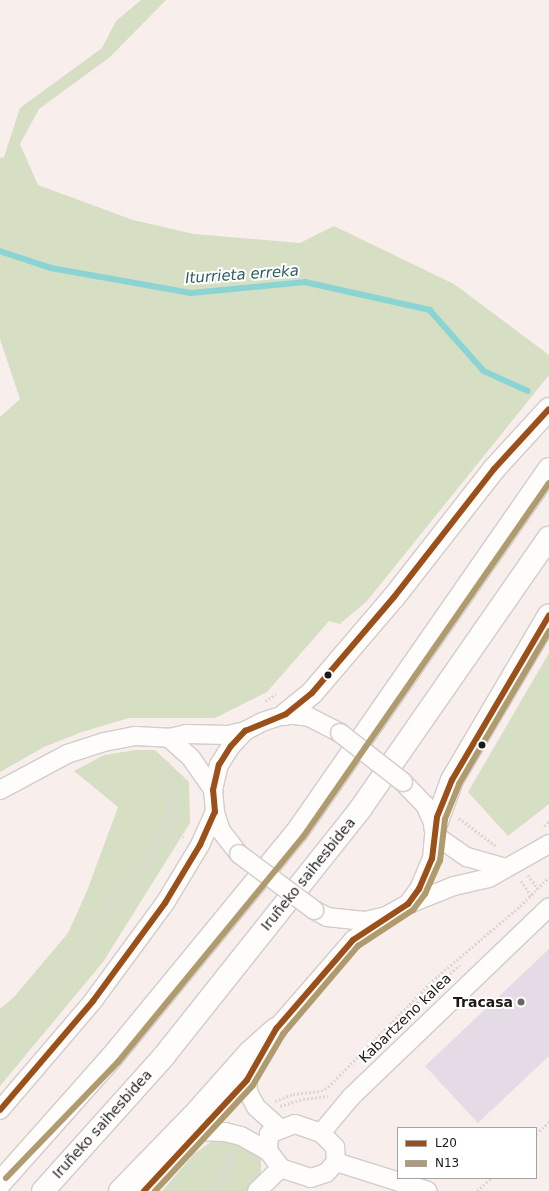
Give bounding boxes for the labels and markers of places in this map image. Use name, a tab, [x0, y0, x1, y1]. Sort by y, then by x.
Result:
unlabelled marker	[323, 670, 333, 680]
unlabelled marker	[477, 740, 487, 750]
place label: Tracasa	[453, 994, 513, 1010]
marker: Tracasa	[516, 997, 526, 1007]

